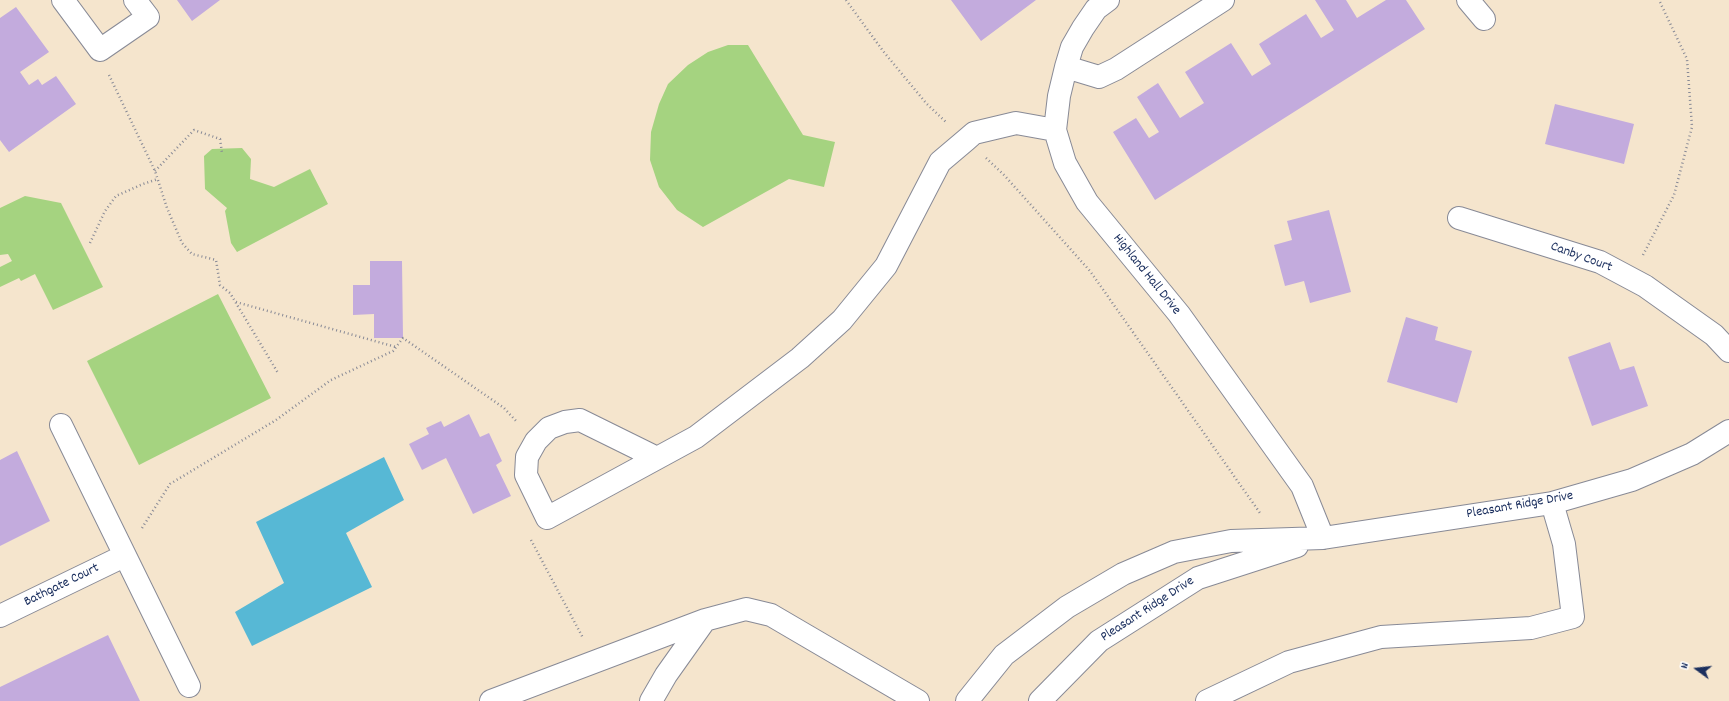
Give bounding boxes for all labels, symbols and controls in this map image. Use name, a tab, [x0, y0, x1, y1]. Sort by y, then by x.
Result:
street label: Highland Hall Drive	[1108, 231, 1184, 319]
street label: Canby Court	[1548, 239, 1614, 277]
street label: Pleasant Ridge Drive	[1465, 488, 1575, 524]
street label: Bathgate Court	[22, 561, 102, 611]
street label: Pleasant Ridge Drive	[1098, 574, 1198, 646]
north arrow	[1677, 649, 1717, 689]
text: N	[1677, 661, 1694, 671]

